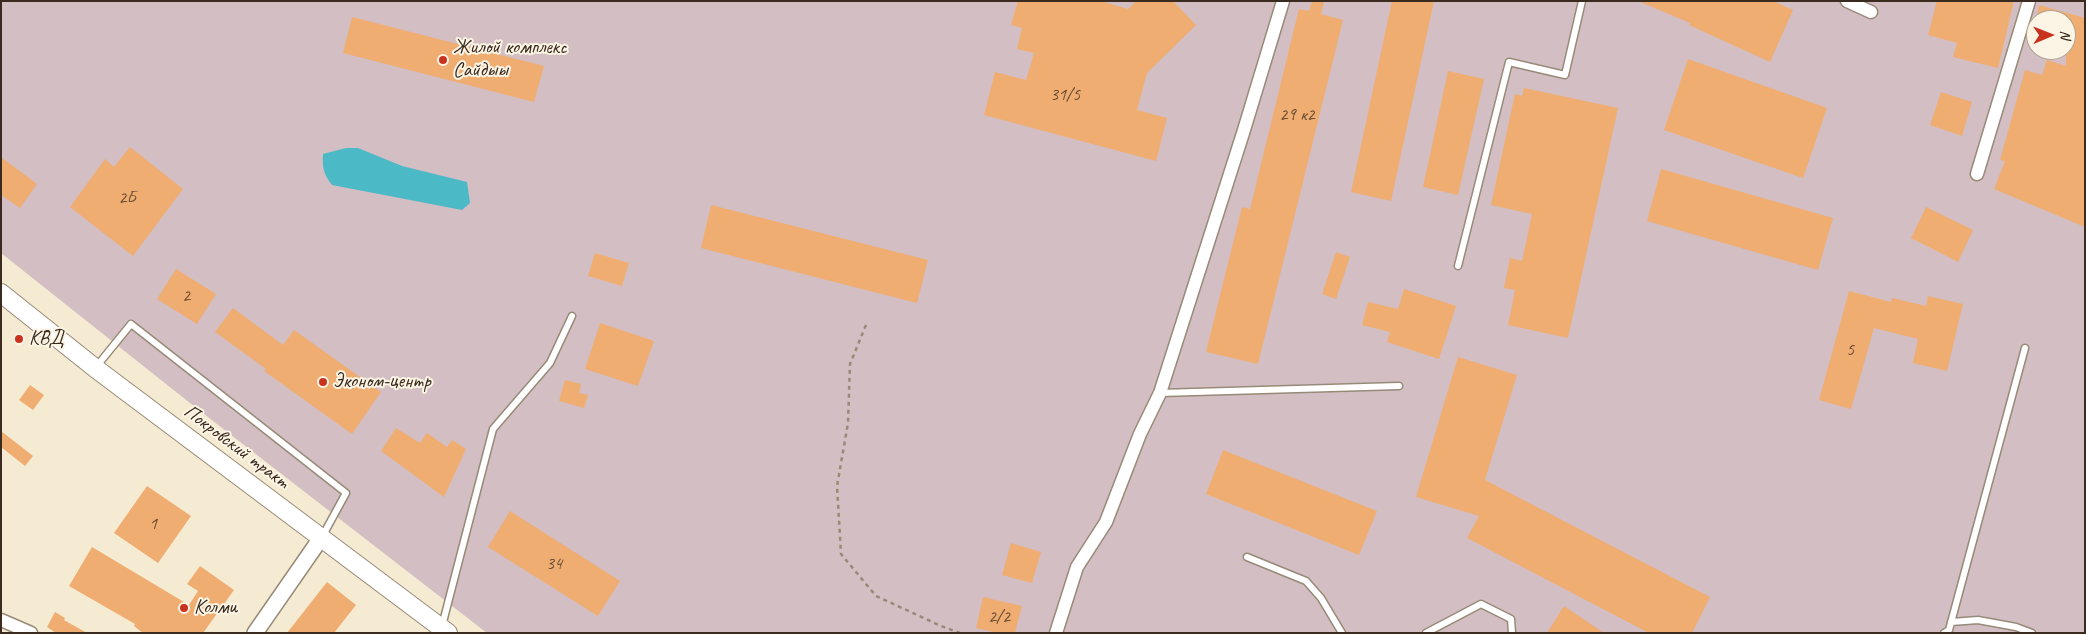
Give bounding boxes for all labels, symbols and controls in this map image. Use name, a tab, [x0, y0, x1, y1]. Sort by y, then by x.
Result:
north arrow	[2026, 10, 2076, 60]
text: N	[2057, 30, 2074, 39]
place label: Жилой комплекс Сайдыы	[453, 36, 567, 83]
marker: Жилой комплекс Сайдыы	[437, 54, 449, 66]
house number: 31/5	[1050, 84, 1080, 106]
house number: 29 к2	[1279, 104, 1315, 126]
house number: 2Б	[118, 187, 136, 209]
house number: 2	[182, 285, 190, 307]
place label: КВД	[29, 327, 63, 351]
marker: КВД	[13, 333, 25, 345]
house number: 5	[1846, 339, 1854, 361]
place label: Эконом-центр	[333, 370, 431, 394]
marker: Эконом-центр	[317, 376, 329, 388]
street label: Покровский тракт	[179, 400, 293, 494]
house number: 1	[149, 513, 157, 535]
house number: 34	[546, 553, 562, 575]
place label: Колми	[194, 596, 237, 620]
marker: Колми	[178, 602, 190, 614]
house number: 2/2	[988, 606, 1010, 628]

